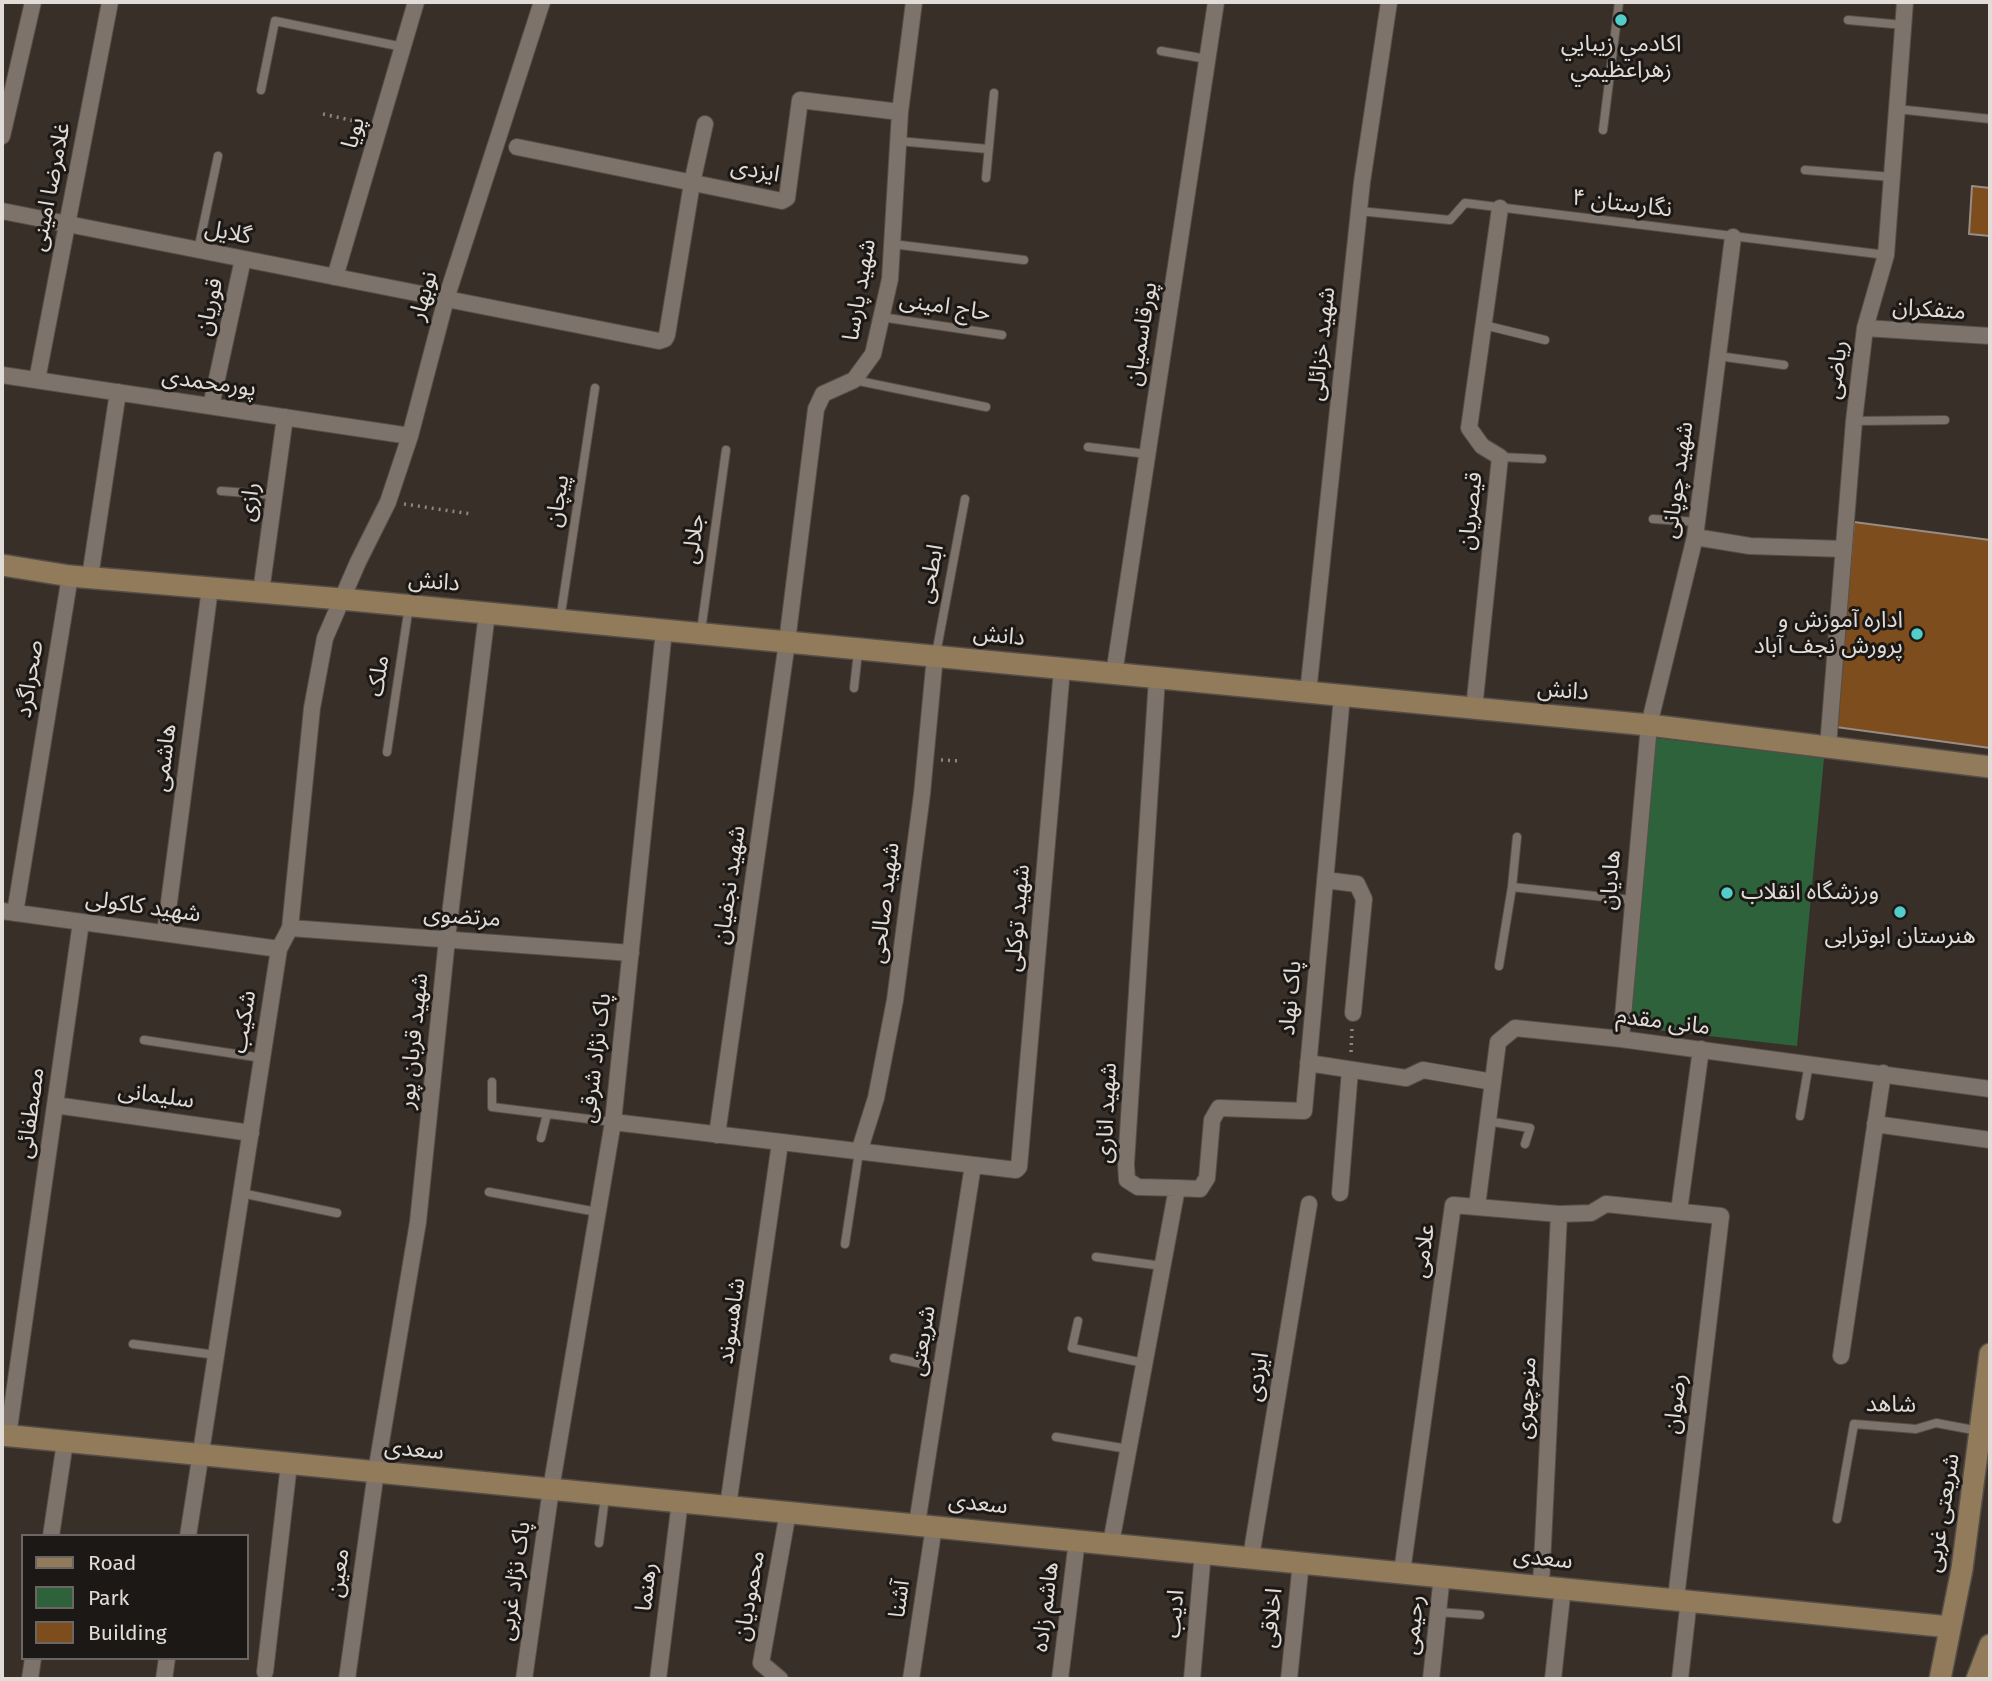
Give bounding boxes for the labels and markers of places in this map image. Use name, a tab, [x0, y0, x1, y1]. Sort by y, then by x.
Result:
marker: اكادمي زيبايي زهراعظيمي	[1613, 12, 1629, 28]
place label: اكادمي زيبايي زهراعظيمي	[1561, 31, 1681, 85]
place label: اداره آموزش و پرورش نجف آباد	[1754, 607, 1903, 661]
marker: اداره آموزش و پرورش نجف آباد	[1909, 626, 1925, 642]
place label: ورزشگاه انقلاب	[1741, 879, 1879, 907]
marker: ورزشگاه انقلاب	[1719, 885, 1735, 901]
marker: هنرستان ابوترابی	[1892, 904, 1908, 920]
place label: هنرستان ابوترابی	[1824, 923, 1976, 951]

